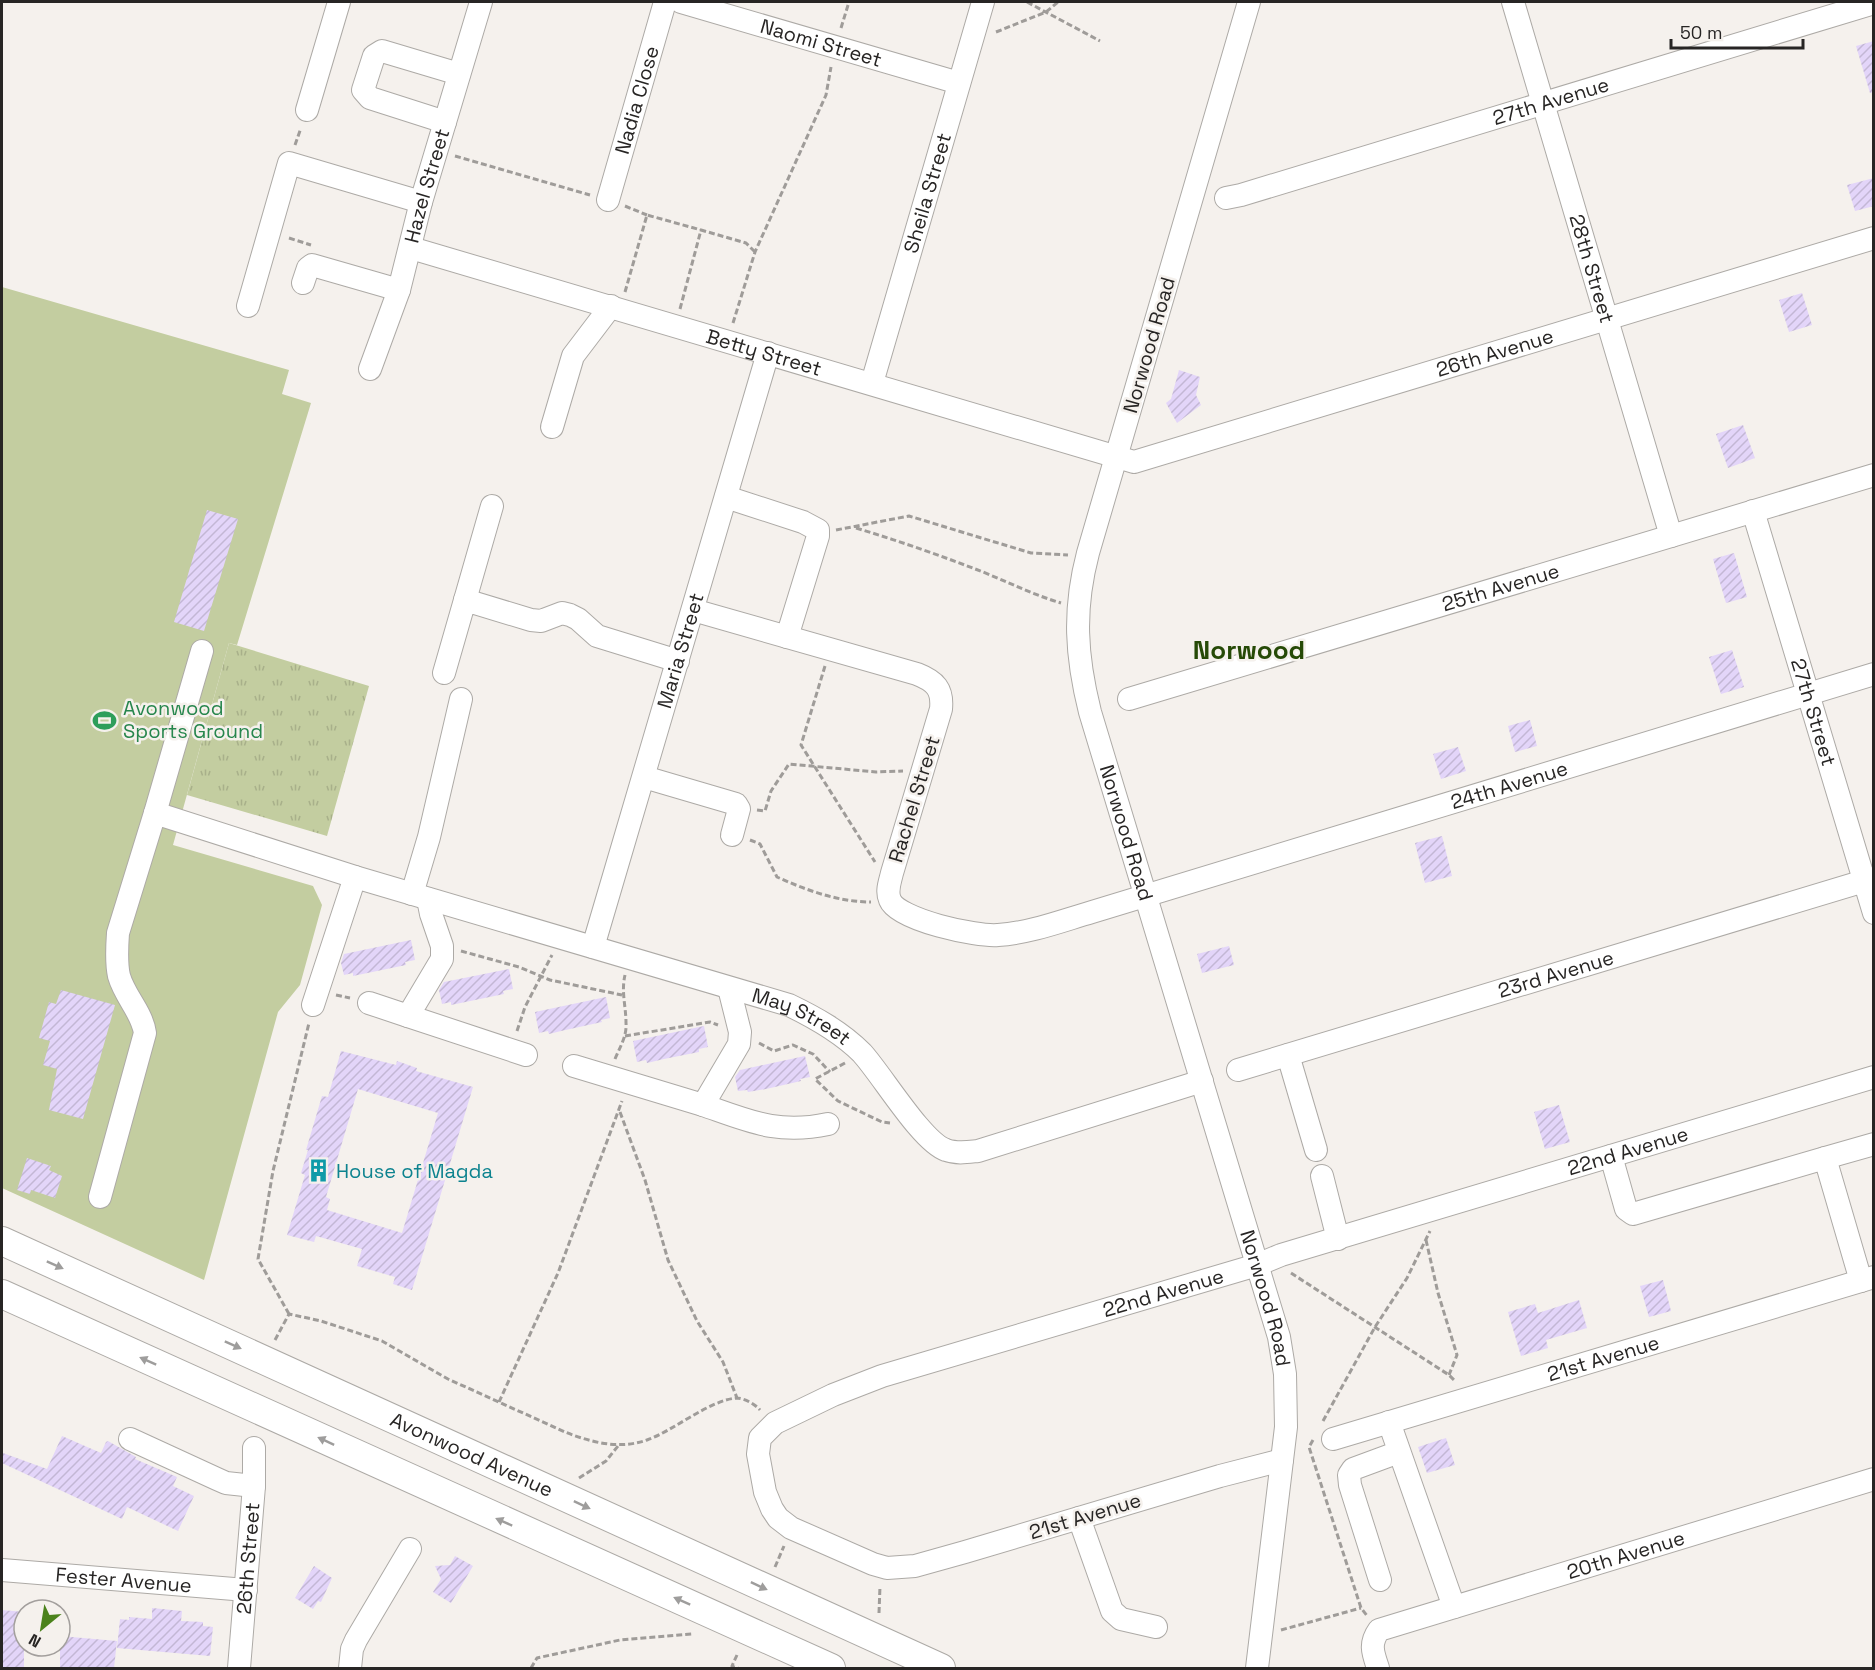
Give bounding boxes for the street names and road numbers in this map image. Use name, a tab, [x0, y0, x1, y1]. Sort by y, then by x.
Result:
street label: Naomi Street	[757, 13, 885, 73]
street label: Nadia Close	[609, 43, 665, 157]
street label: 27th Avenue	[1489, 71, 1612, 131]
street label: Hazel Street	[398, 125, 455, 246]
street label: Sheila Street	[898, 130, 957, 256]
street label: 28th Street	[1563, 211, 1620, 326]
street label: Norwood Road	[1117, 274, 1181, 416]
street label: Betty Street	[703, 323, 825, 382]
street label: 26th Avenue	[1433, 323, 1557, 383]
street label: 25th Avenue	[1439, 557, 1562, 617]
street label: Maria Street	[651, 590, 710, 711]
street label: 27th Street	[1785, 655, 1842, 769]
street label: Rachel Street	[882, 733, 946, 865]
street label: 24th Avenue	[1447, 755, 1571, 815]
street label: Norwood Road	[1094, 761, 1159, 904]
street label: 23rd Avenue	[1495, 944, 1617, 1004]
street label: May Street	[749, 982, 856, 1051]
street label: 22nd Avenue	[1564, 1120, 1691, 1181]
street label: Norwood Road	[1234, 1227, 1297, 1368]
street label: 22nd Avenue	[1100, 1263, 1227, 1323]
street label: 21st Avenue	[1544, 1329, 1662, 1387]
street label: Avonwood Avenue	[386, 1406, 557, 1503]
street label: 21st Avenue	[1026, 1487, 1144, 1545]
street label: 26th Street	[230, 1501, 266, 1615]
street label: 20th Avenue	[1564, 1525, 1688, 1585]
street label: Fester Avenue	[54, 1561, 193, 1599]

